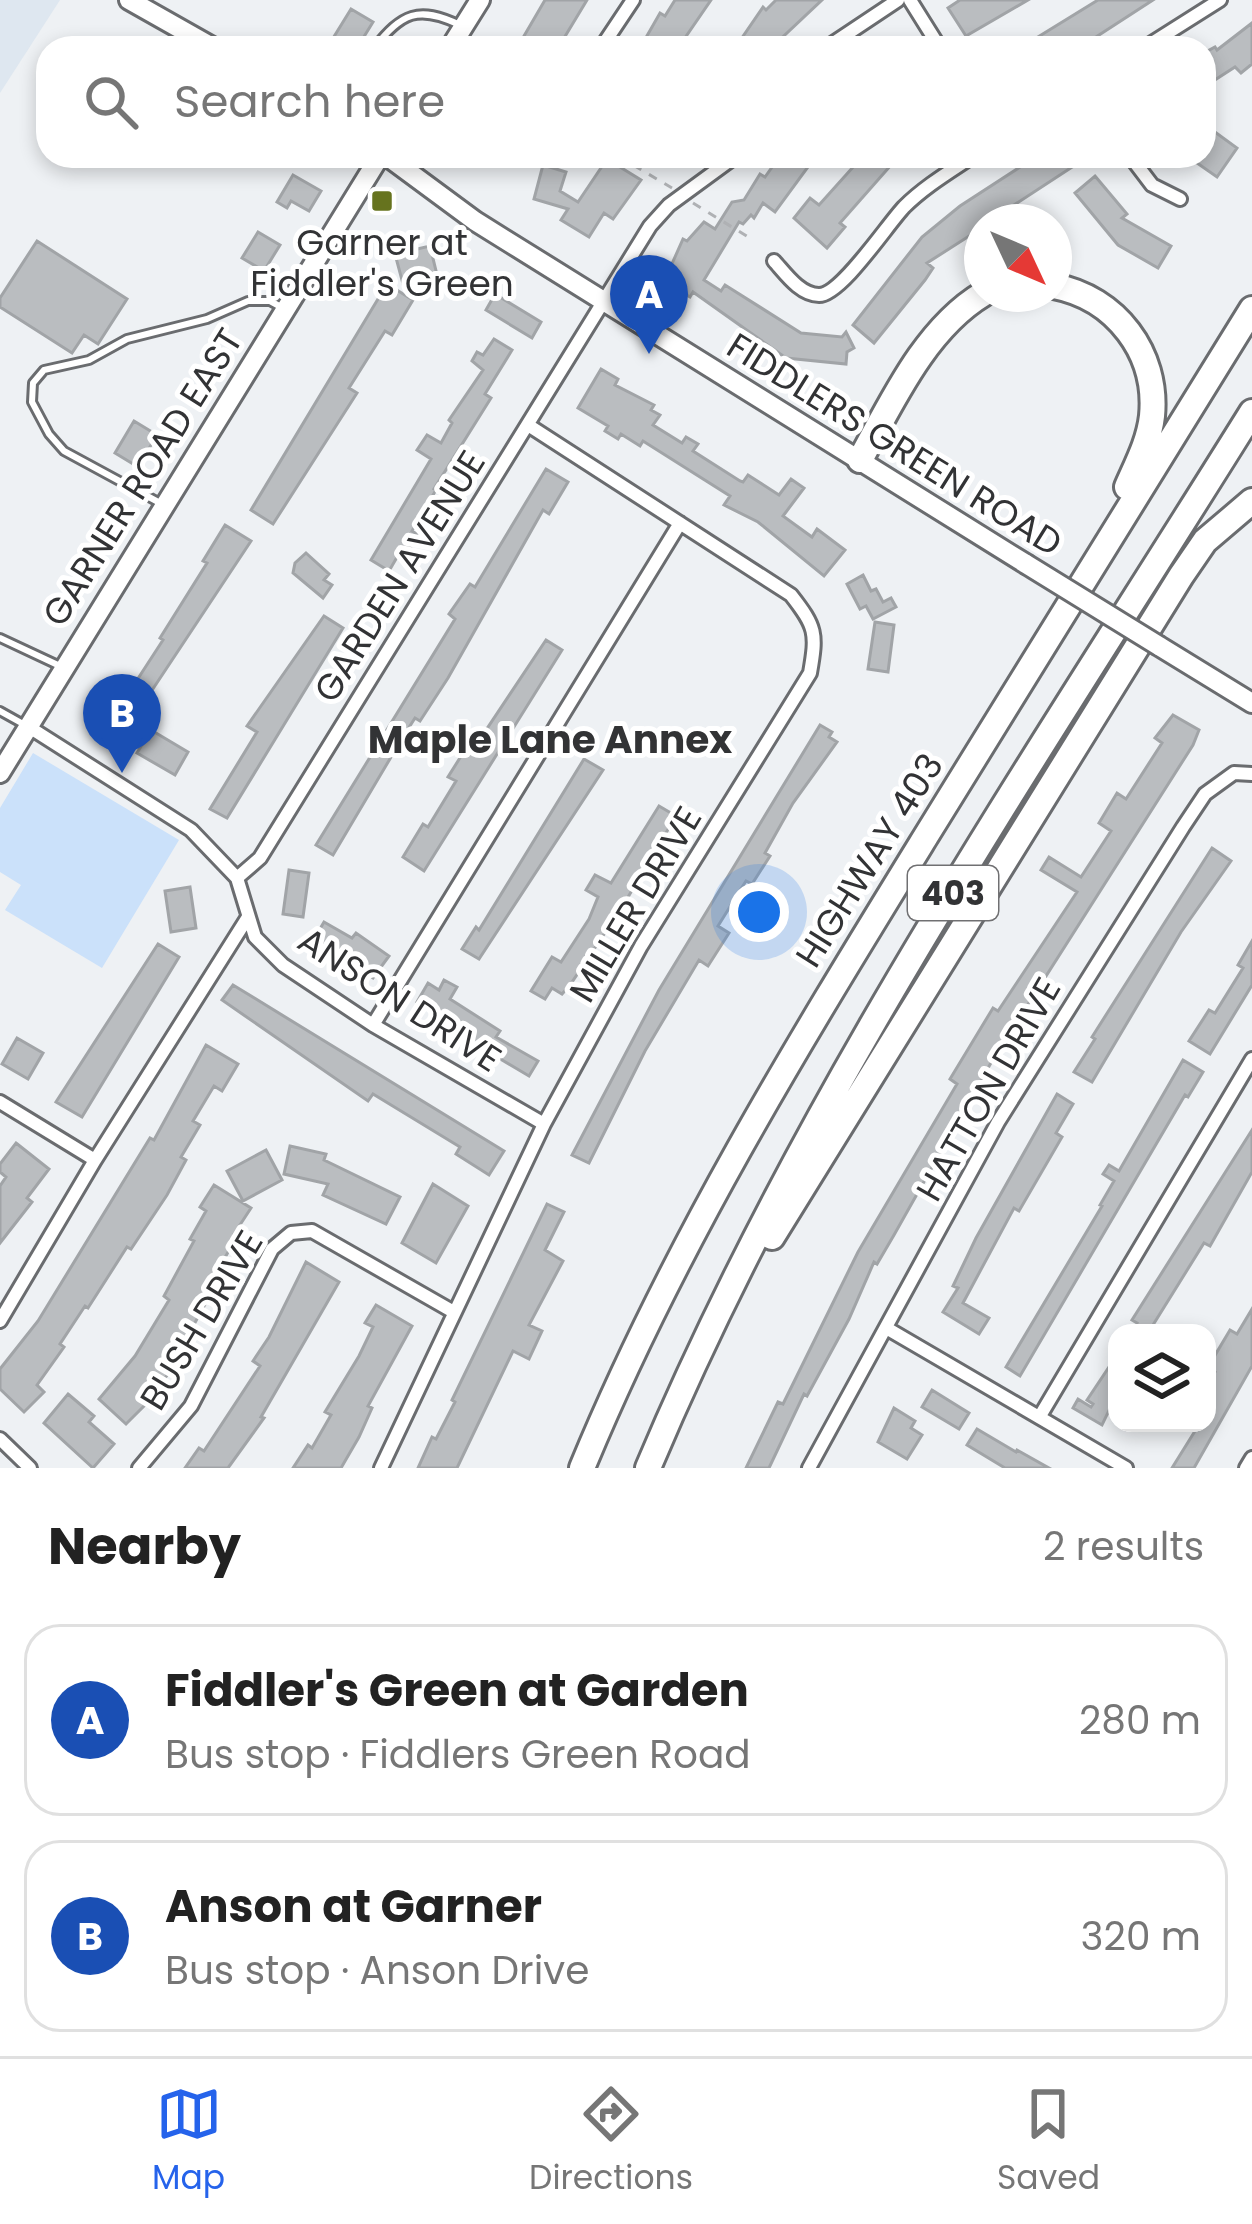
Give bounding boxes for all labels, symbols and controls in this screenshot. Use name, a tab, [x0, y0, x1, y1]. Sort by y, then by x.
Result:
search box	[36, 36, 1216, 168]
icon: search	[78, 69, 144, 135]
text: Search here	[174, 70, 445, 133]
marker: Garner at Fiddler's Green	[369, 188, 395, 214]
north arrow	[964, 204, 1072, 312]
place label: Garner at Fiddler's Green	[250, 217, 514, 309]
pin: A	[610, 255, 688, 354]
street label: GARNER ROAD EAST	[30, 319, 255, 636]
street label: FIDDLERS GREEN ROAD	[717, 320, 1072, 568]
street label: GARDEN AVENUE	[301, 441, 497, 712]
pin: B	[83, 674, 161, 773]
district label: Maple Lane Annex	[368, 712, 732, 767]
street label: HIGHWAY 403	[786, 745, 952, 975]
street label: MILLER DRIVE	[557, 797, 714, 1012]
road number: 403	[908, 866, 998, 920]
your location	[729, 882, 789, 942]
street label: ANSON DRIVE	[288, 915, 511, 1084]
street label: HATTON DRIVE	[904, 968, 1073, 1210]
street label: BUSH DRIVE	[128, 1221, 275, 1420]
map controls	[1108, 1324, 1216, 1432]
button: layers	[1108, 1324, 1216, 1432]
text: Nearby	[48, 1510, 241, 1582]
text: 2 results	[1043, 1519, 1204, 1574]
text: Fiddler's Green at Garden	[165, 1659, 749, 1722]
text: A	[76, 1693, 104, 1748]
text: 280 m	[1079, 1693, 1201, 1748]
text: Bus stop · Fiddlers Green Road	[165, 1727, 751, 1782]
text: Anson at Garner	[165, 1875, 542, 1938]
text: B	[77, 1909, 103, 1964]
text: 320 m	[1081, 1909, 1201, 1964]
text: Bus stop · Anson Drive	[165, 1943, 589, 1998]
tab: Map	[152, 2081, 225, 2203]
tab: Directions	[529, 2081, 693, 2203]
tab: Saved	[997, 2081, 1100, 2203]

